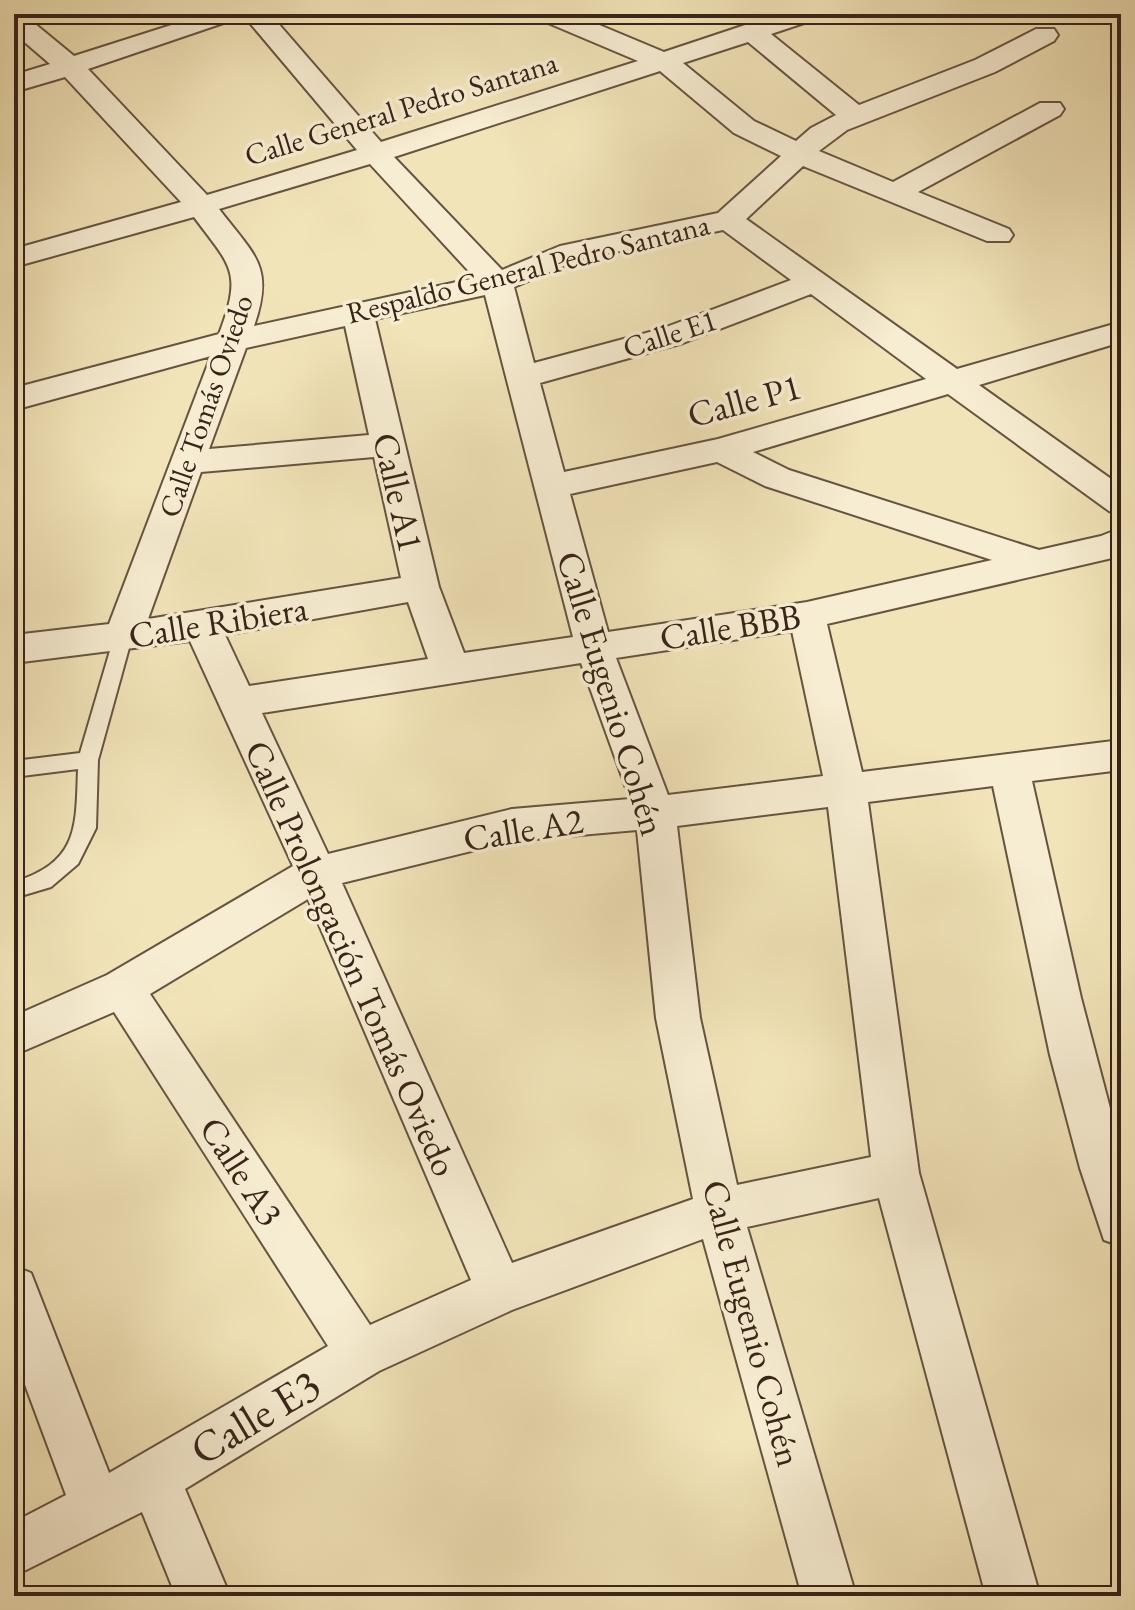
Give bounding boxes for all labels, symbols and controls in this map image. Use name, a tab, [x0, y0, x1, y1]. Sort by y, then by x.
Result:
street label: Calle General Pedro Santana	[240, 42, 562, 175]
street label: Respaldo General Pedro Santana	[342, 205, 713, 333]
street label: Calle Tomás Oviedo	[149, 289, 262, 522]
street label: Calle E1	[618, 300, 722, 367]
street label: Calle P1	[682, 363, 806, 438]
street label: Calle A1	[362, 428, 435, 556]
street label: Calle Eugenio Cohén	[546, 545, 677, 841]
street label: Calle Ribiera	[125, 584, 312, 659]
street label: Calle BBB	[656, 592, 804, 661]
street label: Calle Prolongación Tomás Oviedo	[234, 733, 469, 1183]
street label: Calle A2	[460, 797, 586, 862]
street label: Calle A3	[189, 1108, 294, 1235]
street label: Calle Eugenio Cohén	[692, 1175, 813, 1472]
street label: Calle E3	[179, 1356, 330, 1478]

